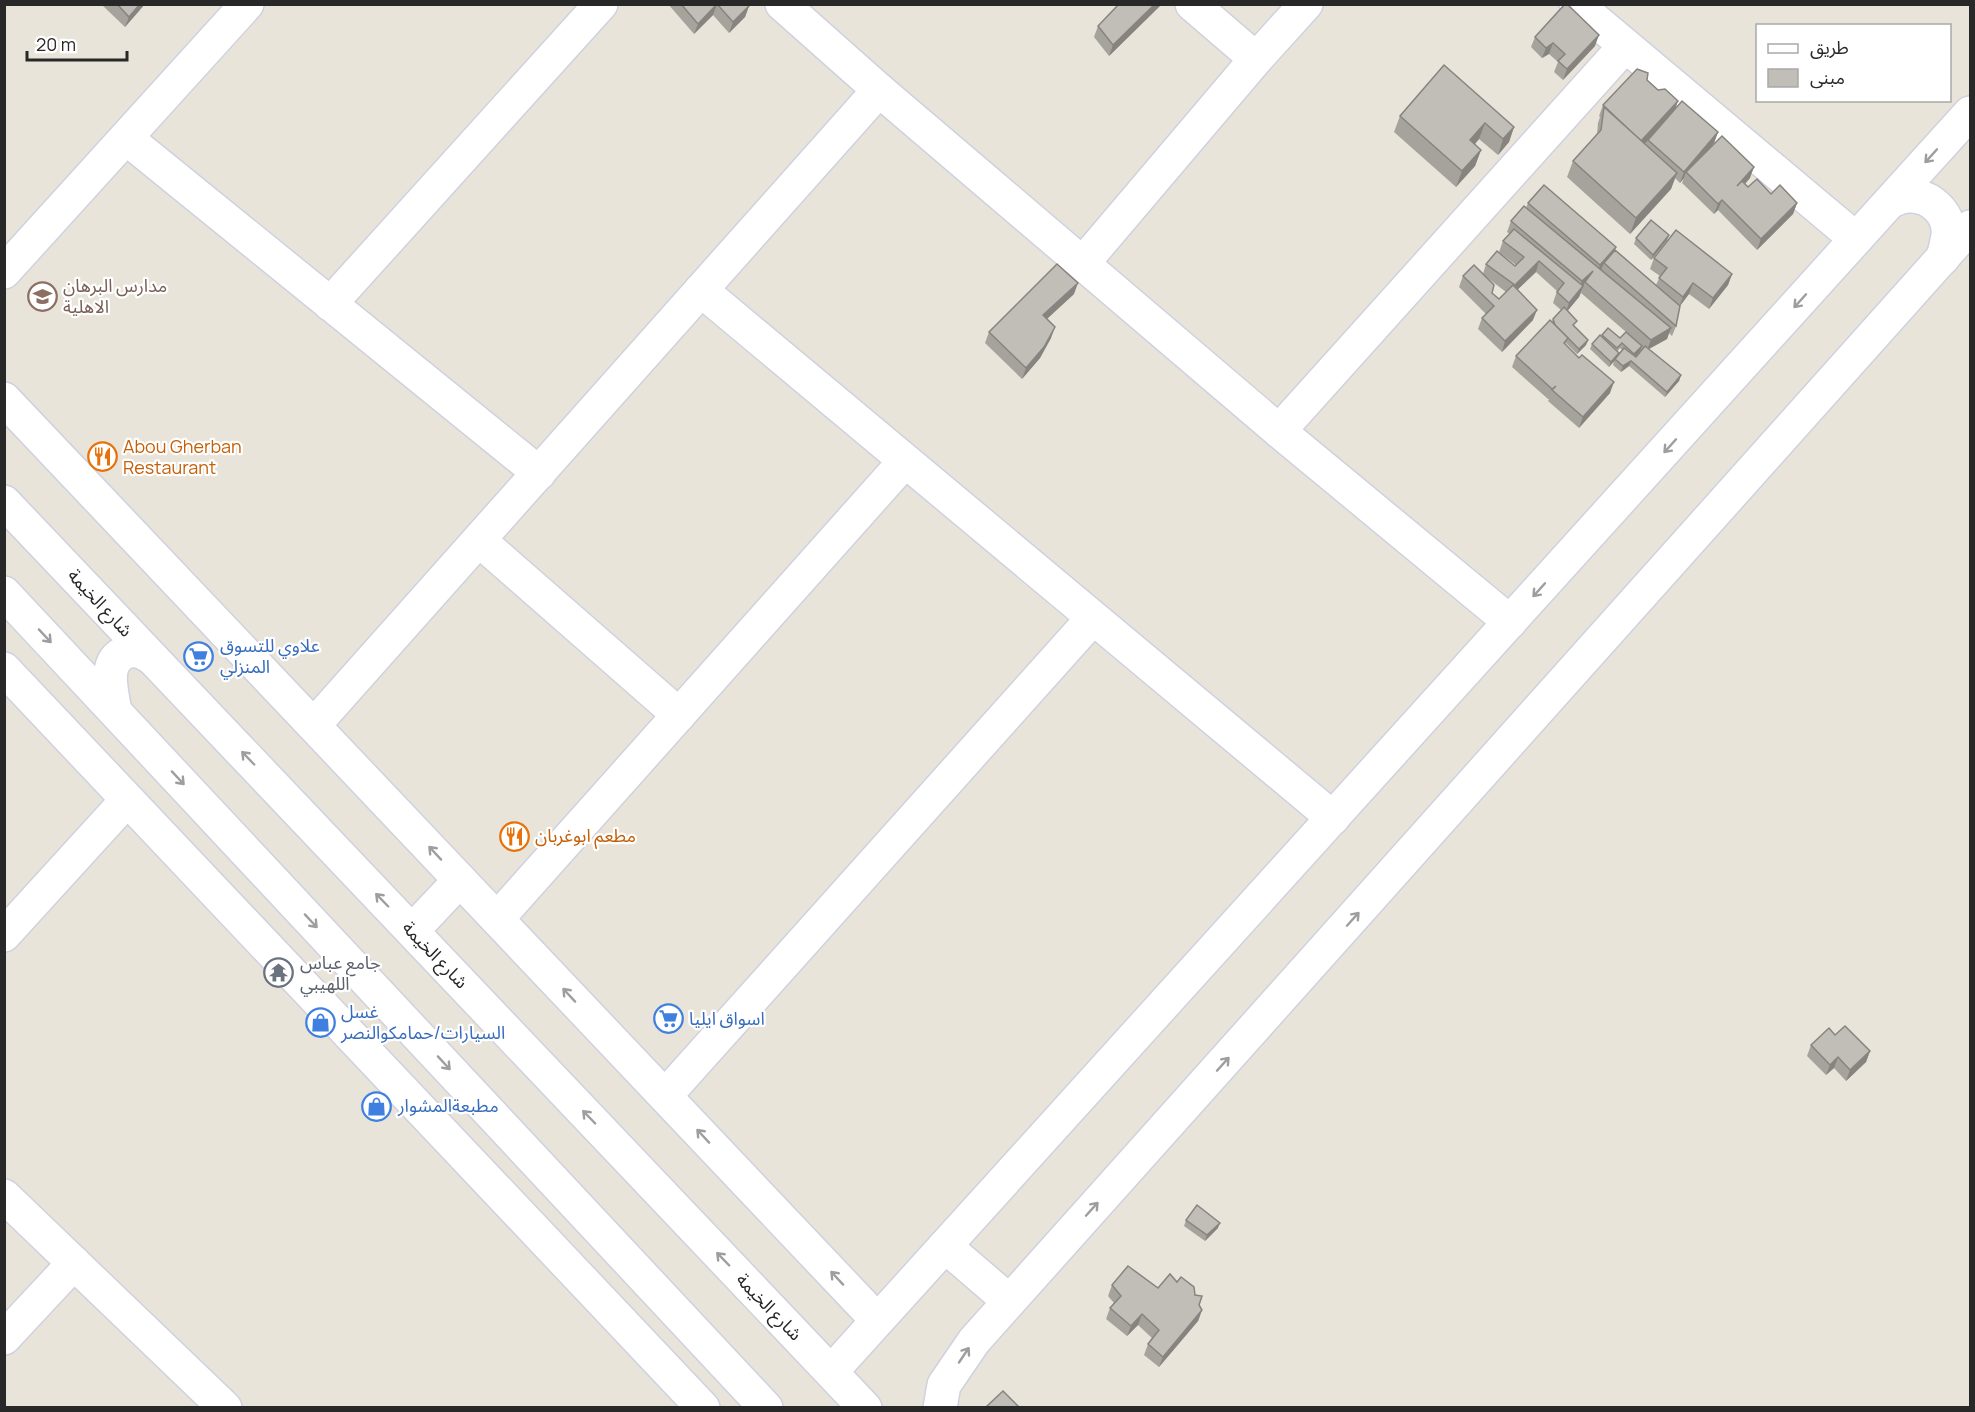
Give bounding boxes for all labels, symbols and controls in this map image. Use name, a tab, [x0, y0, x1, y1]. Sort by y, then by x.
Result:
scale bar	[27, 24, 128, 62]
legend	[1756, 24, 1951, 102]
text: 20 m	[36, 32, 76, 56]
text: طريق	[1810, 35, 1849, 59]
text: مبنى	[1810, 65, 1845, 89]
one-way arrow	[1924, 149, 1938, 164]
place label: مدارس البرهان الاهلية	[63, 273, 167, 318]
school or university icon: مدارس البرهان الاهلية	[26, 280, 58, 312]
one-way arrow	[1793, 293, 1807, 308]
place label: Abou Gherban Restaurant	[123, 434, 242, 479]
one-way arrow	[1663, 438, 1677, 453]
restaurant icon: Abou Gherban Restaurant	[86, 441, 118, 473]
street label: شارع الخيمة	[61, 563, 138, 644]
one-way arrow	[1532, 583, 1546, 598]
one-way arrow	[37, 628, 51, 643]
place label: علاوي للتسوق المنزلي	[220, 633, 320, 680]
supermarket icon: علاوي للتسوق المنزلي	[183, 640, 215, 672]
one-way arrow	[240, 751, 255, 766]
one-way arrow	[171, 771, 185, 786]
restaurant icon: مطعم ابوغربان	[498, 820, 530, 852]
place label: مطعم ابوغربان	[535, 823, 636, 849]
one-way arrow	[428, 846, 442, 861]
one-way arrow	[375, 892, 389, 907]
one-way arrow	[1346, 912, 1360, 927]
one-way arrow	[304, 913, 318, 928]
street label: شارع الخيمة	[395, 915, 474, 995]
place label: جامع عباس اللهيبي	[300, 950, 381, 997]
temple icon: جامع عباس اللهيبي	[263, 957, 295, 989]
one-way arrow	[562, 987, 577, 1002]
place label: غسل السيارات/حمامكوالنصر	[340, 999, 505, 1044]
supermarket icon: اسواق ايليا	[652, 1003, 684, 1035]
shop icon: غسل السيارات/حمامكوالنصر	[304, 1006, 336, 1038]
place label: اسواق ايليا	[689, 1006, 765, 1030]
one-way arrow	[437, 1056, 451, 1071]
one-way arrow	[1216, 1057, 1230, 1072]
shop icon: مطبعةالمشوار	[361, 1090, 393, 1122]
place label: مطبعةالمشوار	[397, 1093, 499, 1117]
one-way arrow	[582, 1110, 596, 1125]
one-way arrow	[696, 1129, 711, 1144]
one-way arrow	[1085, 1201, 1099, 1216]
one-way arrow	[716, 1251, 730, 1266]
street label: شارع الخيمة	[729, 1267, 808, 1347]
one-way arrow	[831, 1271, 845, 1286]
one-way arrow	[958, 1348, 970, 1364]

